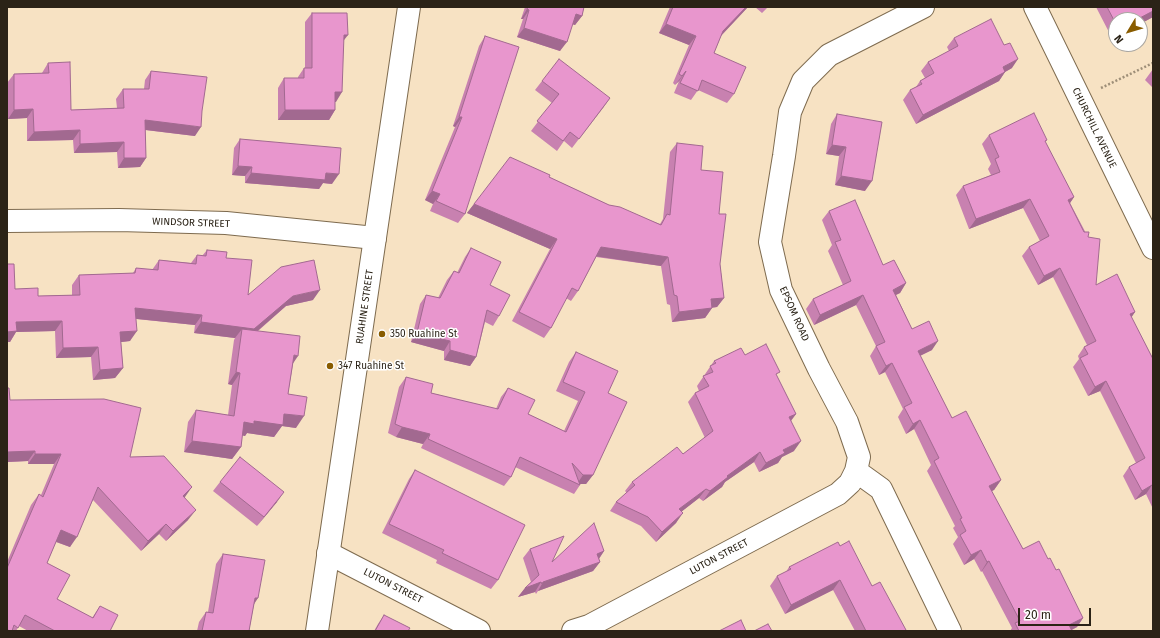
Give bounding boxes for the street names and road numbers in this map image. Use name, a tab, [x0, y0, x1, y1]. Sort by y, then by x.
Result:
street label: CHURCHILL AVENUE	[1069, 86, 1119, 170]
street label: WINDSOR STREET	[152, 216, 230, 230]
street label: RUAHINE STREET	[354, 269, 376, 345]
street label: EPSOM ROAD	[777, 285, 811, 343]
street label: LUTON STREET	[688, 536, 750, 578]
street label: LUTON STREET	[361, 566, 425, 606]

